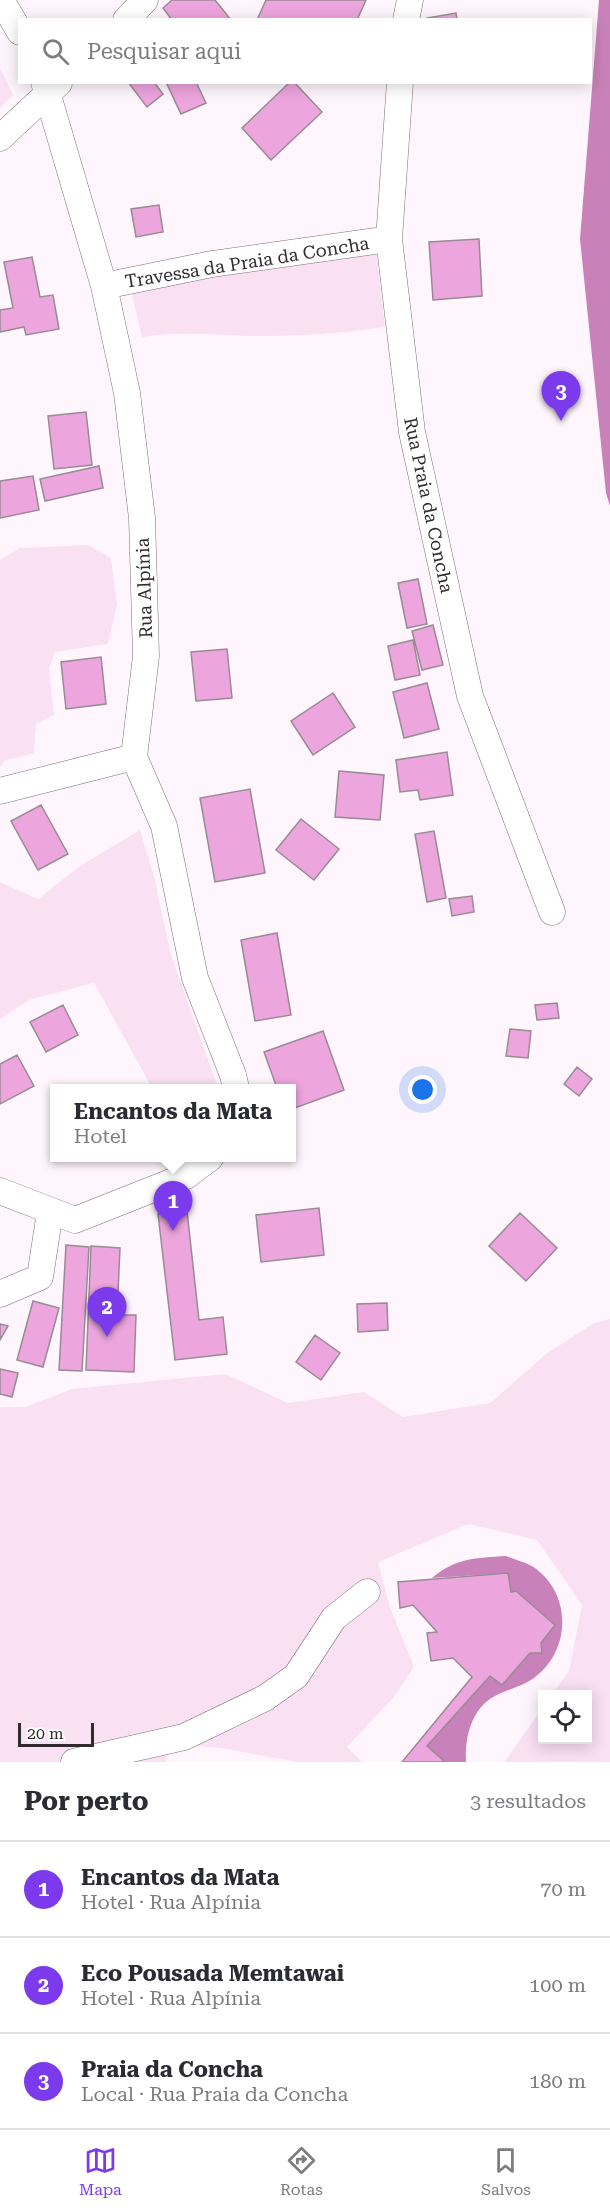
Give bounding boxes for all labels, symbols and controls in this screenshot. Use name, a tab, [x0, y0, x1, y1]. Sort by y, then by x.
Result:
search box	[18, 18, 592, 84]
icon: search	[39, 35, 72, 68]
text: Pesquisar aqui	[87, 39, 241, 64]
street label: Travessa da Praia da Concha	[123, 232, 371, 292]
pin: 3	[542, 372, 580, 421]
street label: Rua Praia da Concha	[400, 415, 458, 595]
street label: Rua Alpínia	[132, 537, 156, 639]
your location	[408, 1075, 437, 1104]
popup	[50, 1084, 296, 1162]
text: Encantos da Mata	[74, 1099, 272, 1124]
text: Hotel	[74, 1124, 127, 1148]
pin: 1	[154, 1182, 192, 1231]
pin: 2	[88, 1288, 126, 1337]
map controls	[538, 1690, 592, 1744]
button: locate	[538, 1690, 592, 1744]
scale bar	[18, 1720, 94, 1748]
text: 20 m	[27, 1724, 64, 1743]
text: Por perto	[24, 1786, 149, 1816]
text: 3 resultados	[470, 1789, 586, 1813]
text: Encantos da Mata	[81, 1865, 279, 1890]
text: 1	[38, 1877, 49, 1901]
text: 70 m	[540, 1877, 586, 1901]
text: Hotel · Rua Alpínia	[81, 1890, 261, 1914]
text: Eco Pousada Memtawai	[81, 1961, 344, 1986]
text: 2	[38, 1973, 49, 1997]
text: 100 m	[529, 1973, 586, 1997]
text: Hotel · Rua Alpínia	[81, 1986, 261, 2010]
text: Praia da Concha	[81, 2057, 263, 2082]
text: 3	[38, 2069, 49, 2093]
text: 180 m	[529, 2069, 586, 2093]
text: Local · Rua Praia da Concha	[81, 2082, 348, 2106]
tab: Mapa	[79, 2144, 122, 2199]
tab: Rotas	[280, 2144, 323, 2199]
tab: Salvos	[481, 2144, 531, 2199]

